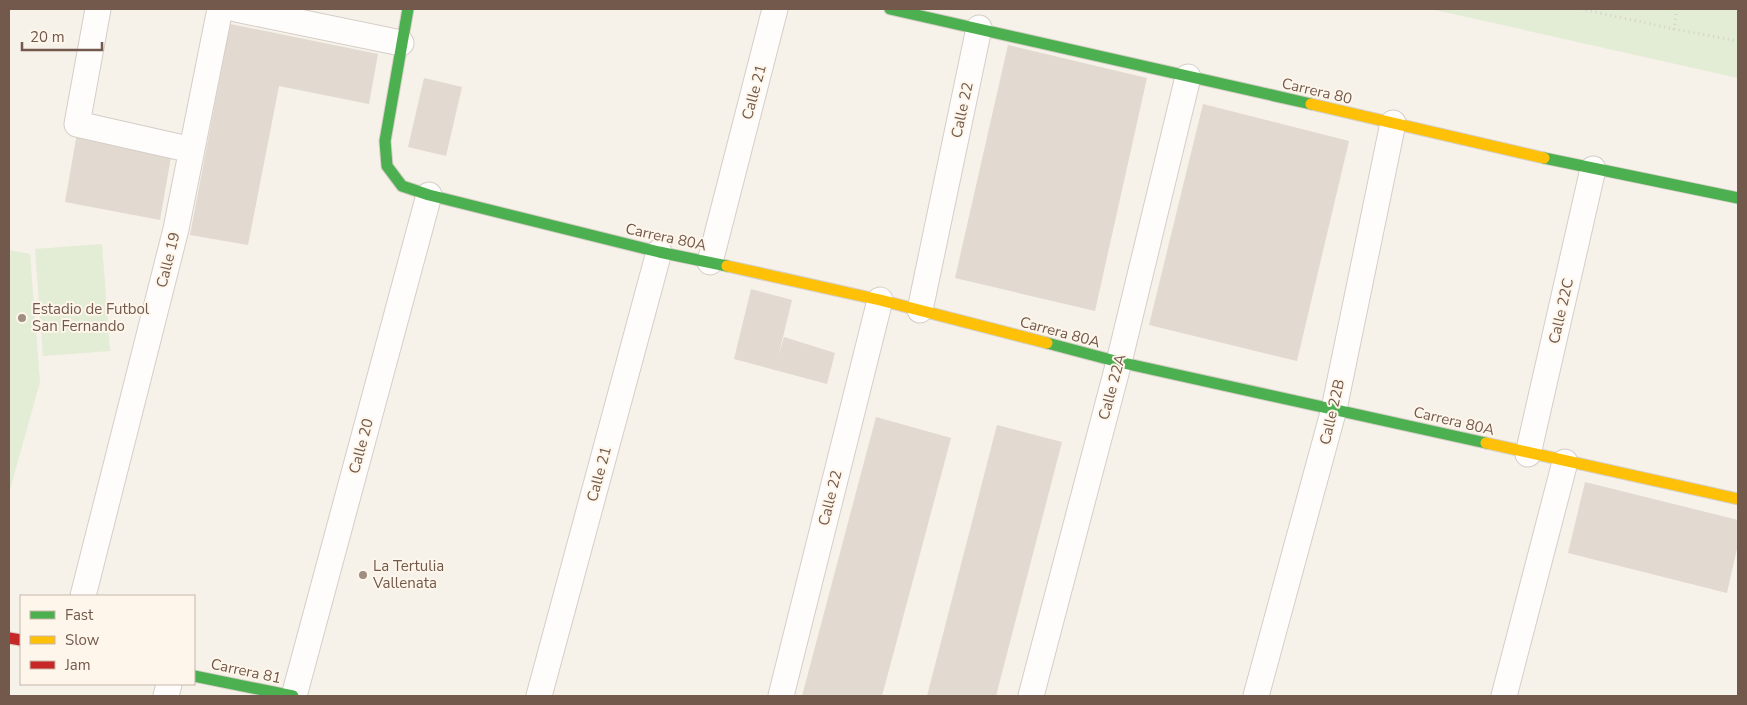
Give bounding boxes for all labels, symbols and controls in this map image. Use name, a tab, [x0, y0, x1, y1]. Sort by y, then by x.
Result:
scale bar	[22, 20, 102, 52]
text: 20 m	[30, 27, 65, 47]
street label: Calle 21	[737, 62, 771, 122]
street label: Carrera 80	[1280, 73, 1354, 109]
street label: Calle 22	[946, 80, 978, 140]
street label: Carrera 80A	[624, 219, 708, 255]
street label: Calle 19	[151, 230, 185, 290]
street label: Calle 22C	[1544, 276, 1578, 346]
place label: Estadio de Futbol San Fernando	[32, 299, 150, 336]
marker: Estadio de Futbol San Fernando	[16, 312, 28, 324]
street label: Carrera 80A	[1018, 312, 1102, 352]
street label: Calle 22A	[1094, 352, 1130, 422]
street label: Calle 22B	[1315, 377, 1349, 447]
street label: Carrera 80A	[1412, 402, 1496, 440]
street label: Calle 20	[344, 416, 378, 476]
street label: Calle 21	[582, 444, 616, 504]
street label: Calle 22	[813, 468, 847, 528]
place label: La Tertulia Vallenata	[372, 556, 444, 593]
marker: La Tertulia Vallenata	[357, 569, 369, 581]
legend	[20, 595, 195, 685]
text: Fast	[65, 605, 94, 625]
text: Slow	[65, 630, 100, 650]
street label: Carrera 81	[209, 654, 283, 688]
text: Jam	[64, 655, 91, 675]

